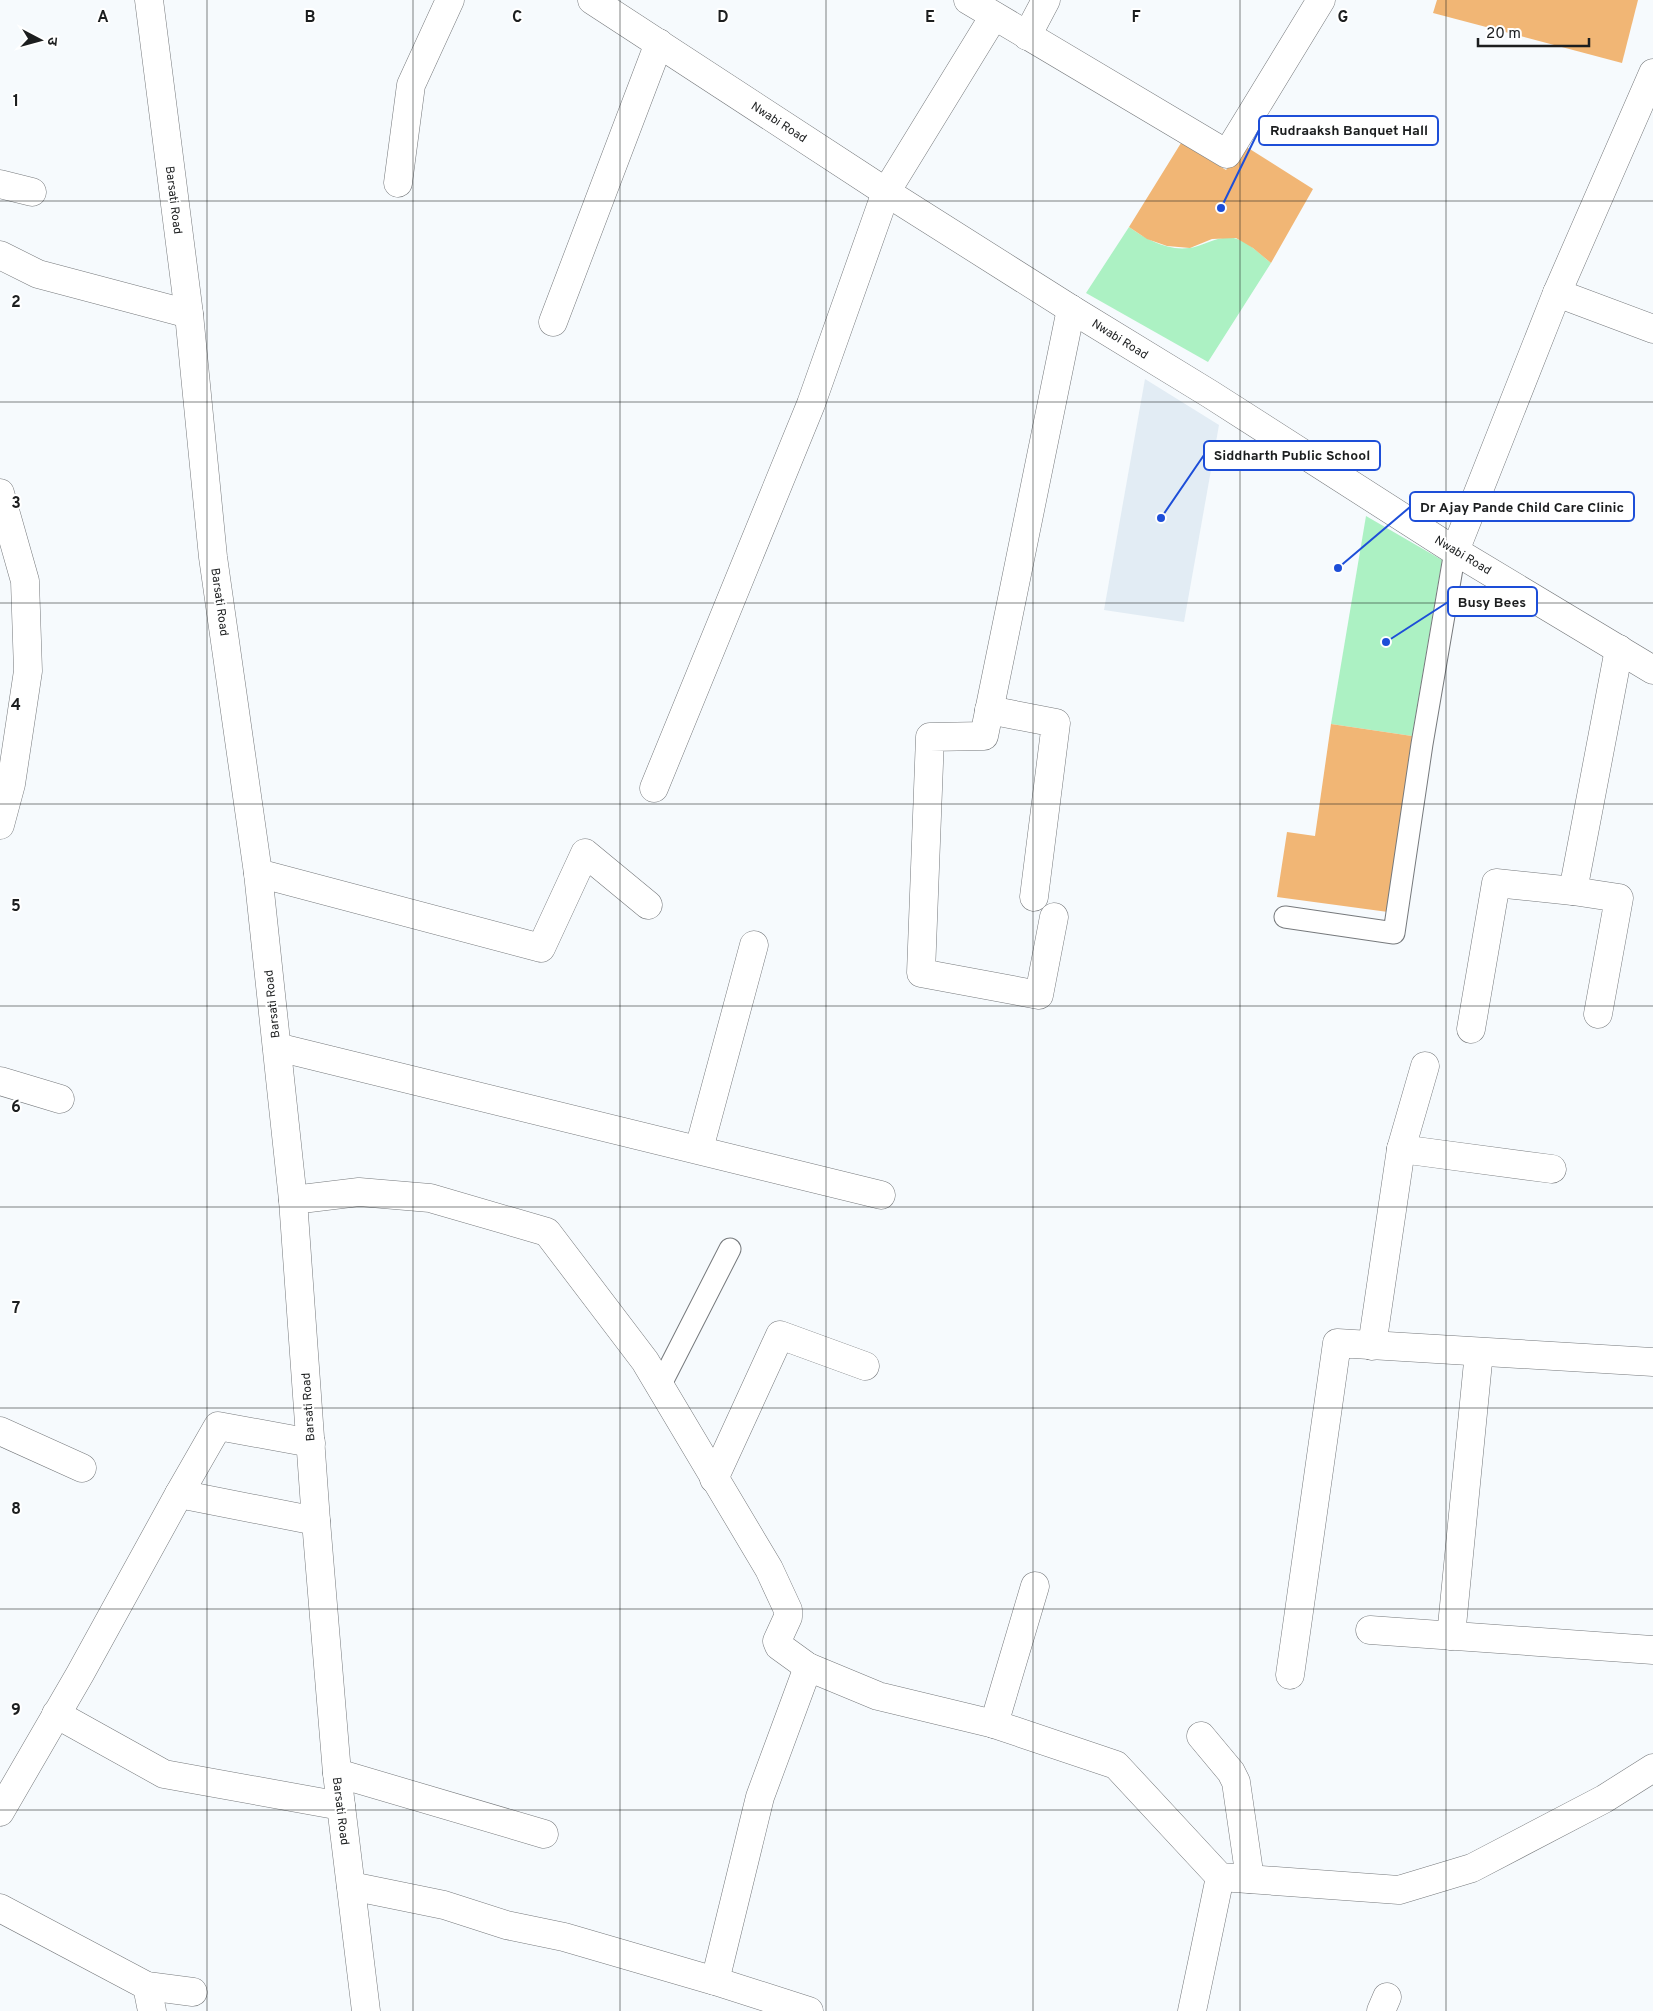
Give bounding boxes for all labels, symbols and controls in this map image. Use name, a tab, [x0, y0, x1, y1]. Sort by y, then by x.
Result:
text: A	[97, 8, 109, 28]
text: B	[304, 8, 316, 28]
text: C	[512, 8, 522, 28]
text: D	[717, 8, 729, 28]
text: E	[925, 8, 935, 28]
text: F	[1131, 8, 1141, 28]
text: G	[1338, 8, 1348, 28]
north arrow	[15, 15, 65, 65]
scale bar	[1478, 15, 1589, 47]
text: 20 m	[1486, 25, 1521, 44]
text: उ	[42, 36, 60, 47]
text: 1	[13, 92, 19, 112]
street label: Nwabi Road	[747, 99, 810, 147]
callout: Rudraaksh Banquet Hall	[1259, 116, 1438, 145]
text: Rudraaksh Banquet Hall	[1270, 123, 1428, 140]
street label: Barsati Road	[161, 165, 185, 235]
text: 2	[11, 293, 21, 313]
street label: Nwabi Road	[1088, 316, 1151, 364]
callout: Siddharth Public School	[1204, 441, 1380, 470]
text: Siddharth Public School	[1214, 448, 1370, 465]
callout: Dr Ajay Pande Child Care Clinic	[1410, 492, 1634, 521]
text: 3	[11, 494, 21, 514]
text: Dr Ajay Pande Child Care Clinic	[1420, 500, 1624, 517]
street label: Nwabi Road	[1431, 533, 1494, 579]
street label: Barsati Road	[206, 567, 232, 637]
callout: Busy Bees	[1448, 587, 1537, 616]
text: Busy Bees	[1458, 595, 1526, 612]
text: 4	[11, 696, 21, 716]
text: 5	[11, 897, 21, 917]
street label: Barsati Road	[261, 969, 285, 1039]
text: 6	[11, 1098, 21, 1118]
text: 7	[12, 1299, 20, 1319]
street label: Barsati Road	[299, 1372, 319, 1442]
text: 8	[11, 1500, 21, 1520]
text: 9	[11, 1701, 21, 1721]
street label: Barsati Road	[328, 1776, 352, 1846]

